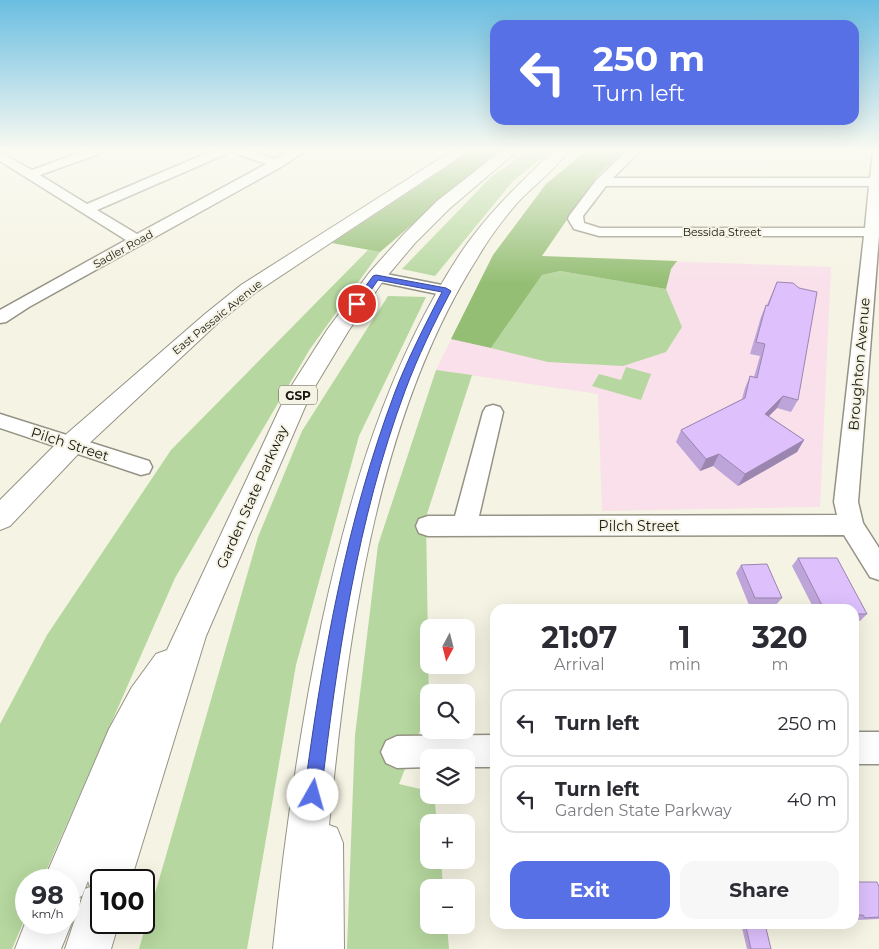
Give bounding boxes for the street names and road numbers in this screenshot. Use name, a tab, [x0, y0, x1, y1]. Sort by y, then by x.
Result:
street label: Bessida Street	[683, 225, 762, 239]
street label: Sadler Road	[91, 227, 155, 271]
street label: East Passaic Avenue	[169, 276, 265, 358]
street label: Broughton Avenue	[844, 297, 874, 431]
road number: GSP	[279, 386, 317, 404]
street label: Garden State Parkway	[212, 422, 292, 571]
street label: Pilch Street	[29, 423, 112, 465]
street label: Pilch Street	[599, 517, 680, 535]

